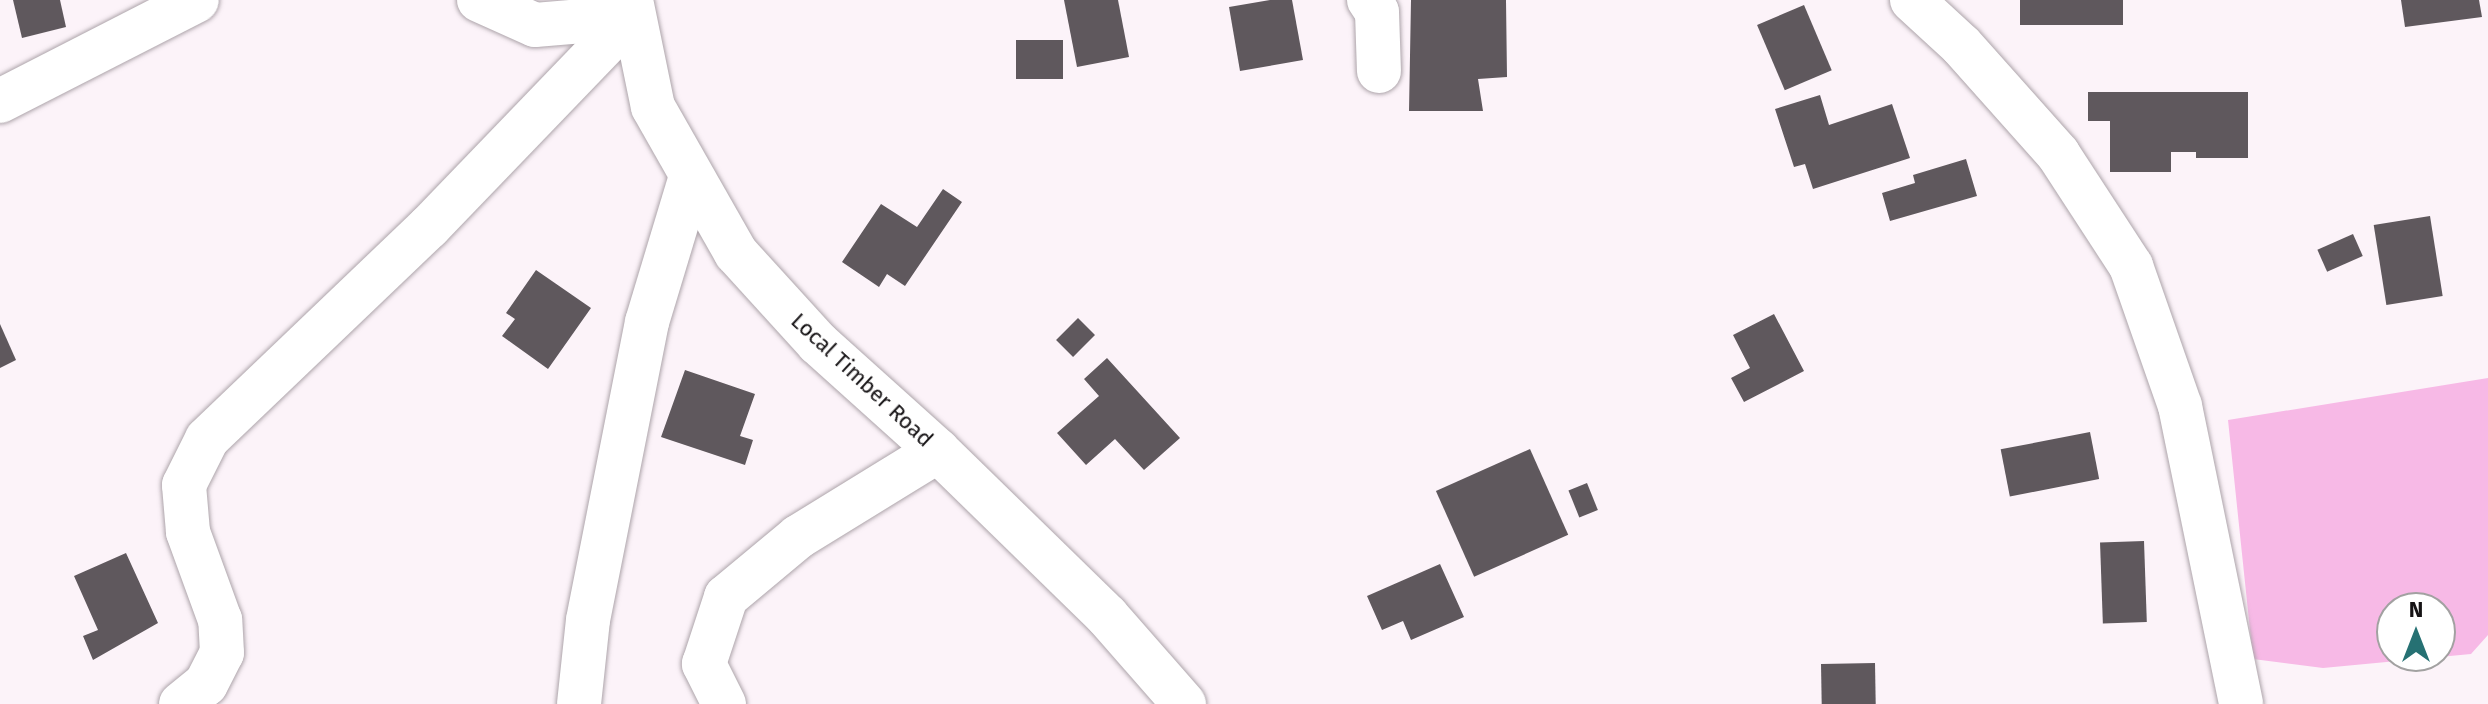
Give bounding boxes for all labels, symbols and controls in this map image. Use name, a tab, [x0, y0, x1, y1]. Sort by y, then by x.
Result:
street label: Local Timber Road	[786, 308, 938, 452]
north arrow	[2376, 592, 2456, 672]
text: N	[2409, 596, 2423, 623]

